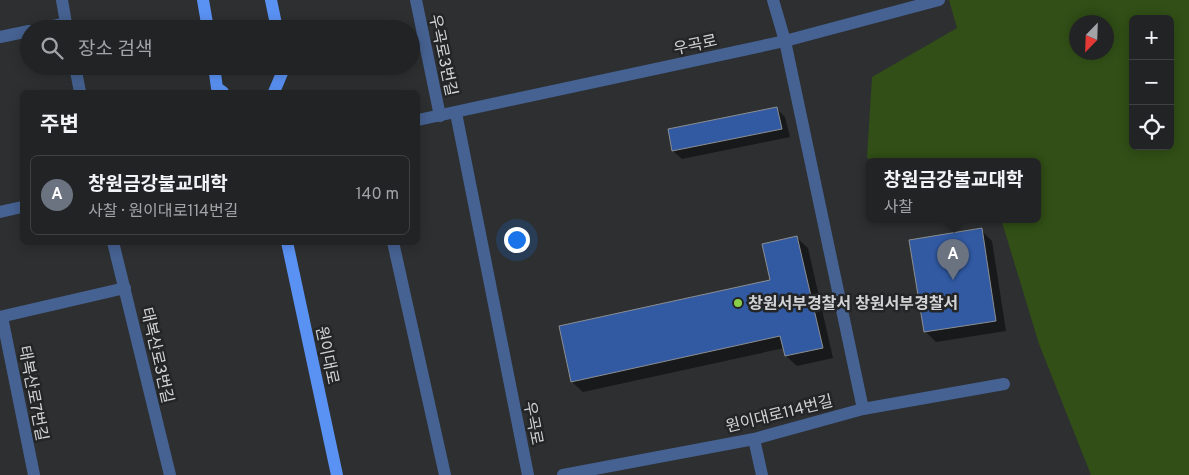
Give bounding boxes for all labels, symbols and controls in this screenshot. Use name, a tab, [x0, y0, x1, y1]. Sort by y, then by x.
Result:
street label: 우곡로3번길	[424, 13, 460, 98]
north arrow	[1069, 15, 1114, 60]
map controls	[1129, 15, 1174, 150]
button: +	[1129, 15, 1174, 60]
search box	[20, 20, 420, 75]
street label: 우곡로	[672, 32, 719, 60]
icon: search	[38, 34, 66, 62]
text: 장소 검색	[78, 38, 152, 62]
button: −	[1129, 60, 1174, 105]
button: locate	[1129, 105, 1174, 150]
text: 주변	[40, 112, 79, 139]
popup	[866, 158, 1041, 223]
text: 창원금강불교대학	[884, 169, 1023, 193]
text: 창원금강불교대학	[88, 173, 228, 197]
text: A	[51, 185, 63, 205]
text: 140 m	[356, 185, 399, 205]
text: 사찰	[884, 198, 913, 218]
text: 사찰 · 원이대로114번길	[88, 202, 238, 222]
your location	[504, 227, 530, 253]
pin: A	[937, 239, 969, 280]
place label: 창원서부경찰서 창원서부경찰서	[748, 295, 958, 315]
marker: 창원서부경찰서 창원서부경찰서	[732, 297, 744, 309]
street label: 태복산로3번길	[135, 305, 177, 405]
street label: 원이대로	[310, 325, 342, 387]
street label: 태복산로7번길	[13, 344, 51, 443]
street label: 원이대로114번길	[724, 392, 835, 438]
street label: 우곡로	[518, 400, 546, 447]

